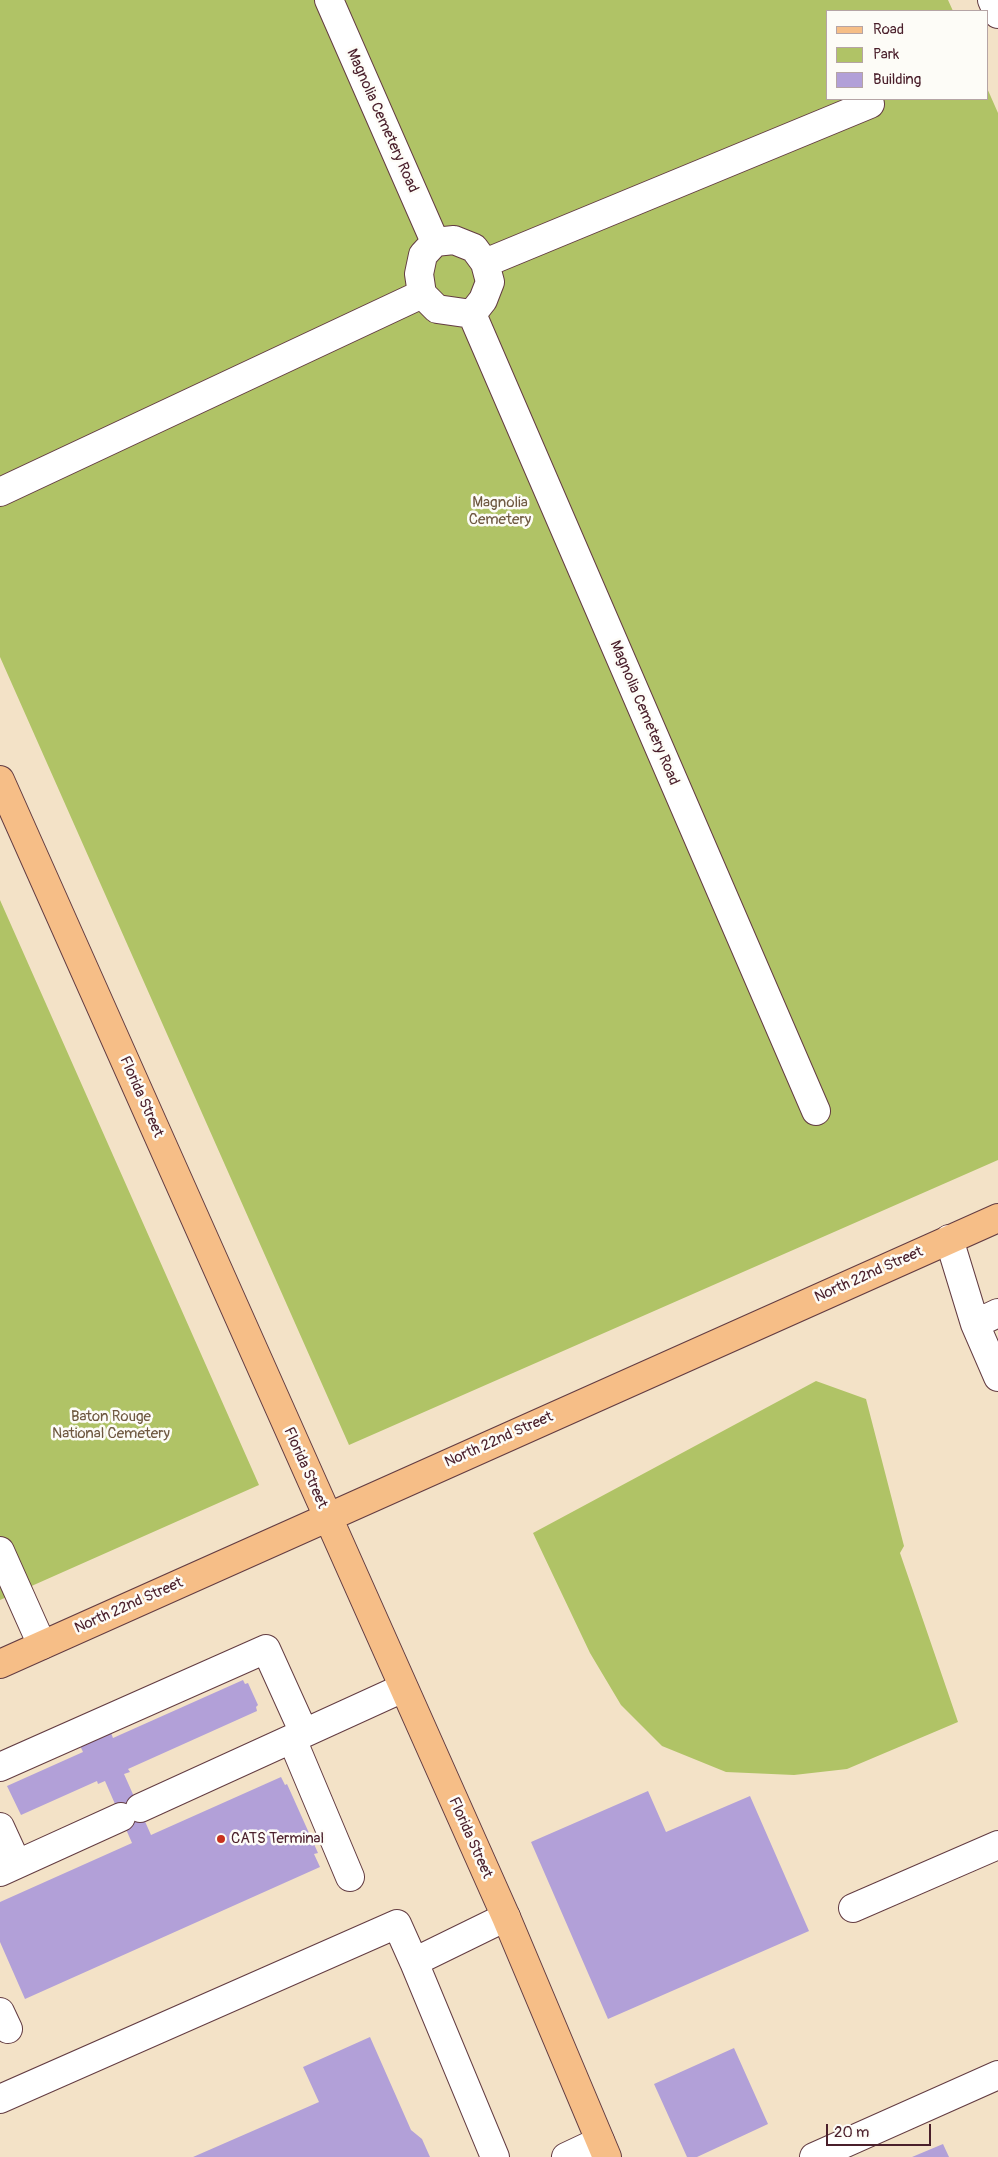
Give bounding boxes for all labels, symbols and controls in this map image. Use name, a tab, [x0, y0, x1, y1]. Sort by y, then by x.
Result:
legend	[826, 10, 988, 100]
text: Road	[873, 20, 904, 39]
text: Park	[873, 45, 899, 64]
street label: Magnolia Cemetery Road	[342, 46, 422, 196]
text: Building	[873, 70, 921, 89]
park label: Magnolia Cemetery	[469, 494, 531, 529]
street label: Magnolia Cemetery Road	[605, 638, 683, 788]
street label: Florida Street	[115, 1054, 167, 1140]
street label: North 22nd Street	[812, 1243, 926, 1307]
park label: Baton Rouge National Cemetery	[52, 1408, 170, 1443]
street label: North 22nd Street	[442, 1408, 556, 1472]
street label: Florida Street	[279, 1425, 331, 1511]
street label: North 22nd Street	[72, 1574, 186, 1638]
street label: Florida Street	[444, 1795, 496, 1881]
place label: CATS Terminal	[231, 1830, 324, 1848]
marker: CATS Terminal	[215, 1833, 227, 1845]
scale bar	[828, 2114, 933, 2146]
text: 20 m	[834, 2123, 869, 2142]

